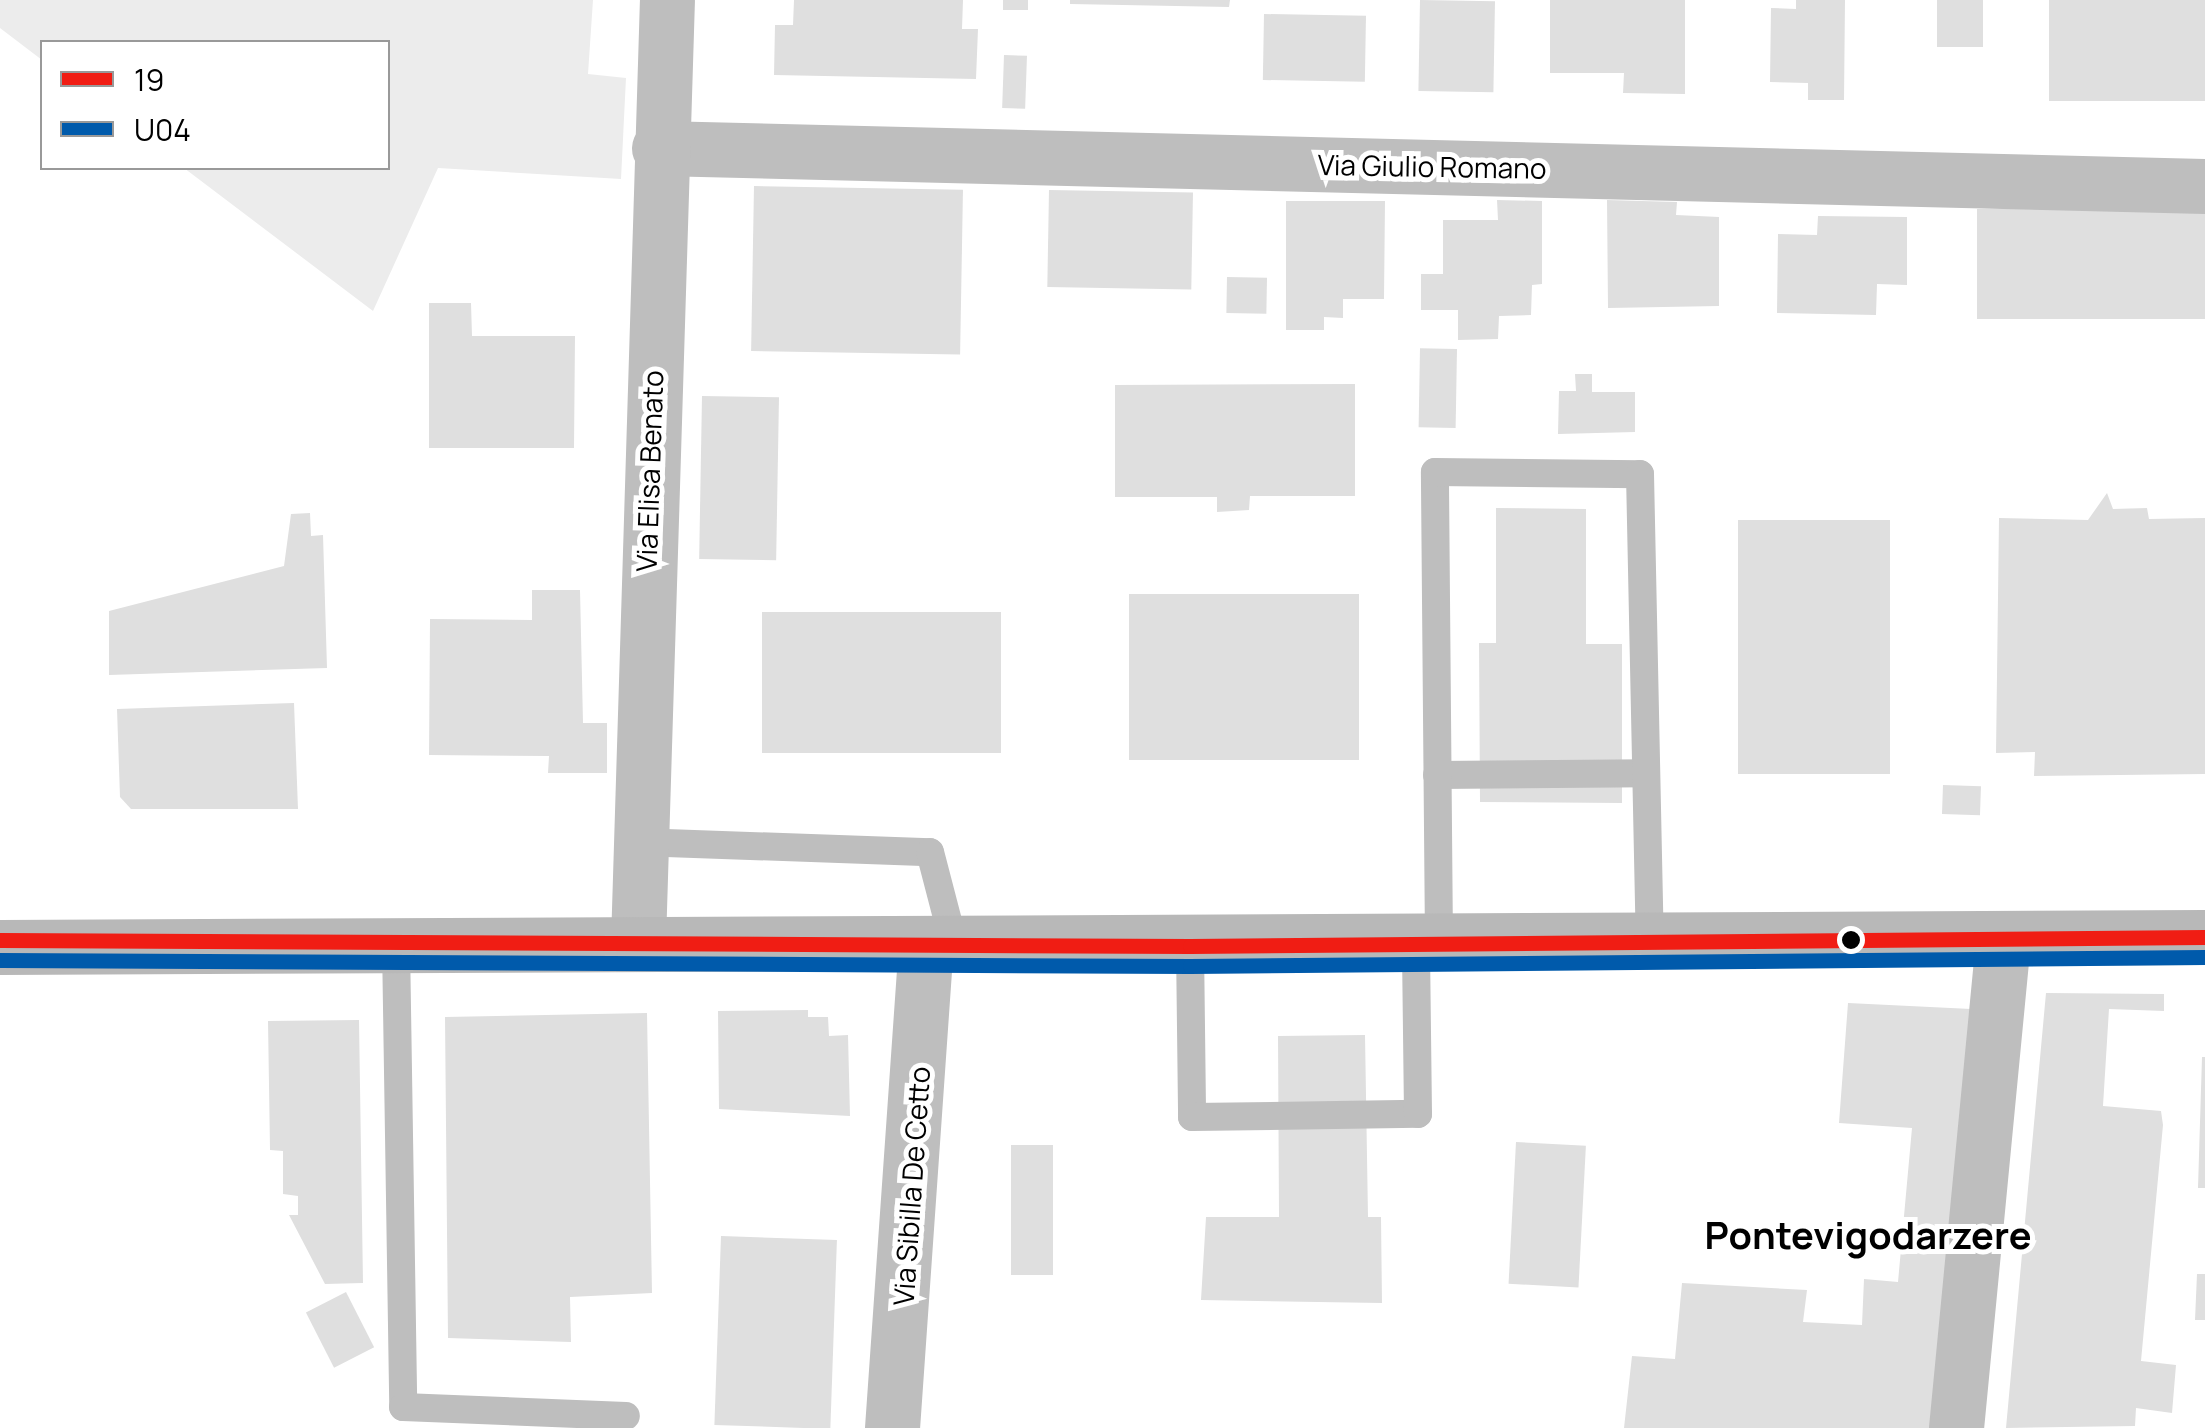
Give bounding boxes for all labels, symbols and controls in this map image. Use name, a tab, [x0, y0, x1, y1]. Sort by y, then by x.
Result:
legend	[40, 40, 390, 170]
text: 19	[134, 59, 164, 100]
text: U04	[134, 109, 191, 150]
street label: Via Giulio Romano	[1317, 147, 1547, 185]
street label: Via Elisa Benato	[629, 370, 669, 572]
unlabelled marker	[1841, 930, 1861, 950]
street label: Via Sibilla De Cetto	[886, 1065, 936, 1307]
district label: Pontevigodarzere	[1704, 1212, 2032, 1258]

